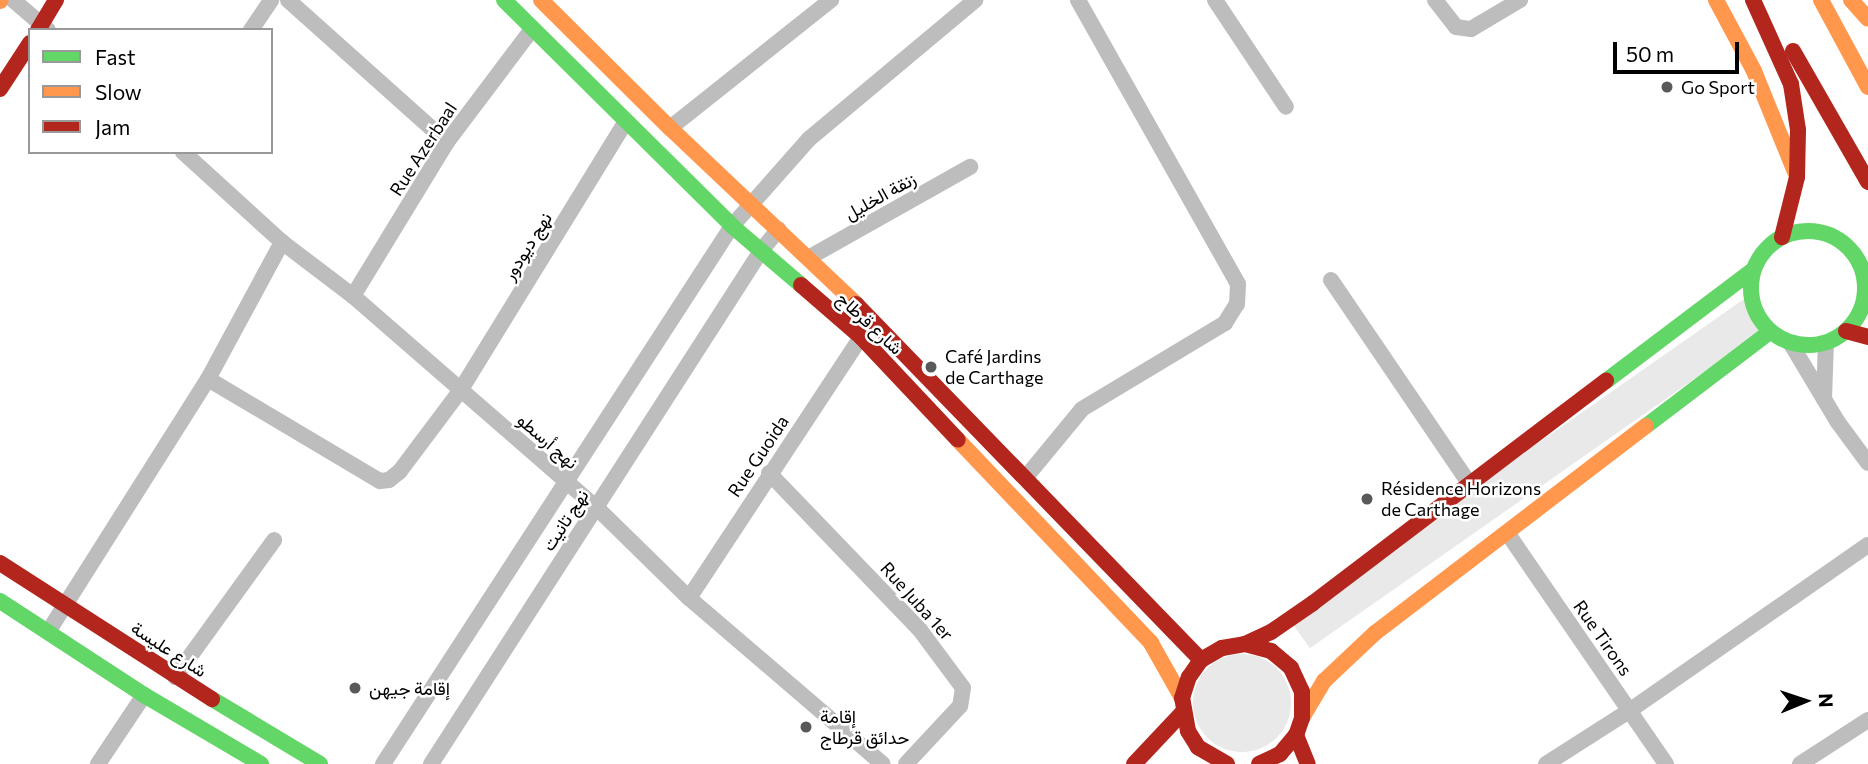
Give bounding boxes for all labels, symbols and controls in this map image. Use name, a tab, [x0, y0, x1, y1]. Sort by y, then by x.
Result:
legend	[28, 28, 273, 154]
scale bar	[1616, 28, 1742, 72]
text: 50 m	[1626, 41, 1674, 66]
text: Fast	[95, 44, 136, 69]
place label: Go Sport	[1681, 76, 1755, 98]
text: Slow	[95, 79, 142, 104]
marker: Go Sport	[1659, 79, 1675, 95]
street label: Rue Azerbaal	[385, 98, 461, 200]
text: Jam	[95, 114, 130, 139]
street label: زنقة الخليل	[840, 168, 920, 224]
street label: نهج ديودور	[498, 208, 556, 284]
street label: شارع قرطاج	[833, 287, 907, 359]
place label: Café Jardins de Carthage	[945, 346, 1043, 388]
marker: Café Jardins de Carthage	[923, 359, 939, 375]
street label: نهج أرسطو	[513, 409, 583, 473]
street label: Rue Guoida	[723, 411, 793, 501]
place label: Résidence Horizons de Carthage	[1381, 478, 1541, 520]
street label: نهج تانيت	[537, 485, 593, 555]
marker: Résidence Horizons de Carthage	[1359, 491, 1375, 507]
street label: Rue Juba 1er	[876, 557, 958, 645]
street label: Rue Tirons	[1569, 596, 1637, 680]
street label: شارع عليسة	[127, 617, 211, 681]
north arrow	[1770, 666, 1840, 736]
place label: إقامة جيهن	[369, 677, 450, 699]
marker: إقامة جيهن	[347, 680, 363, 696]
text: N	[1815, 693, 1838, 708]
place label: إقامة حدائق قرطاج	[820, 706, 909, 748]
marker: إقامة حدائق قرطاج	[798, 719, 814, 735]

